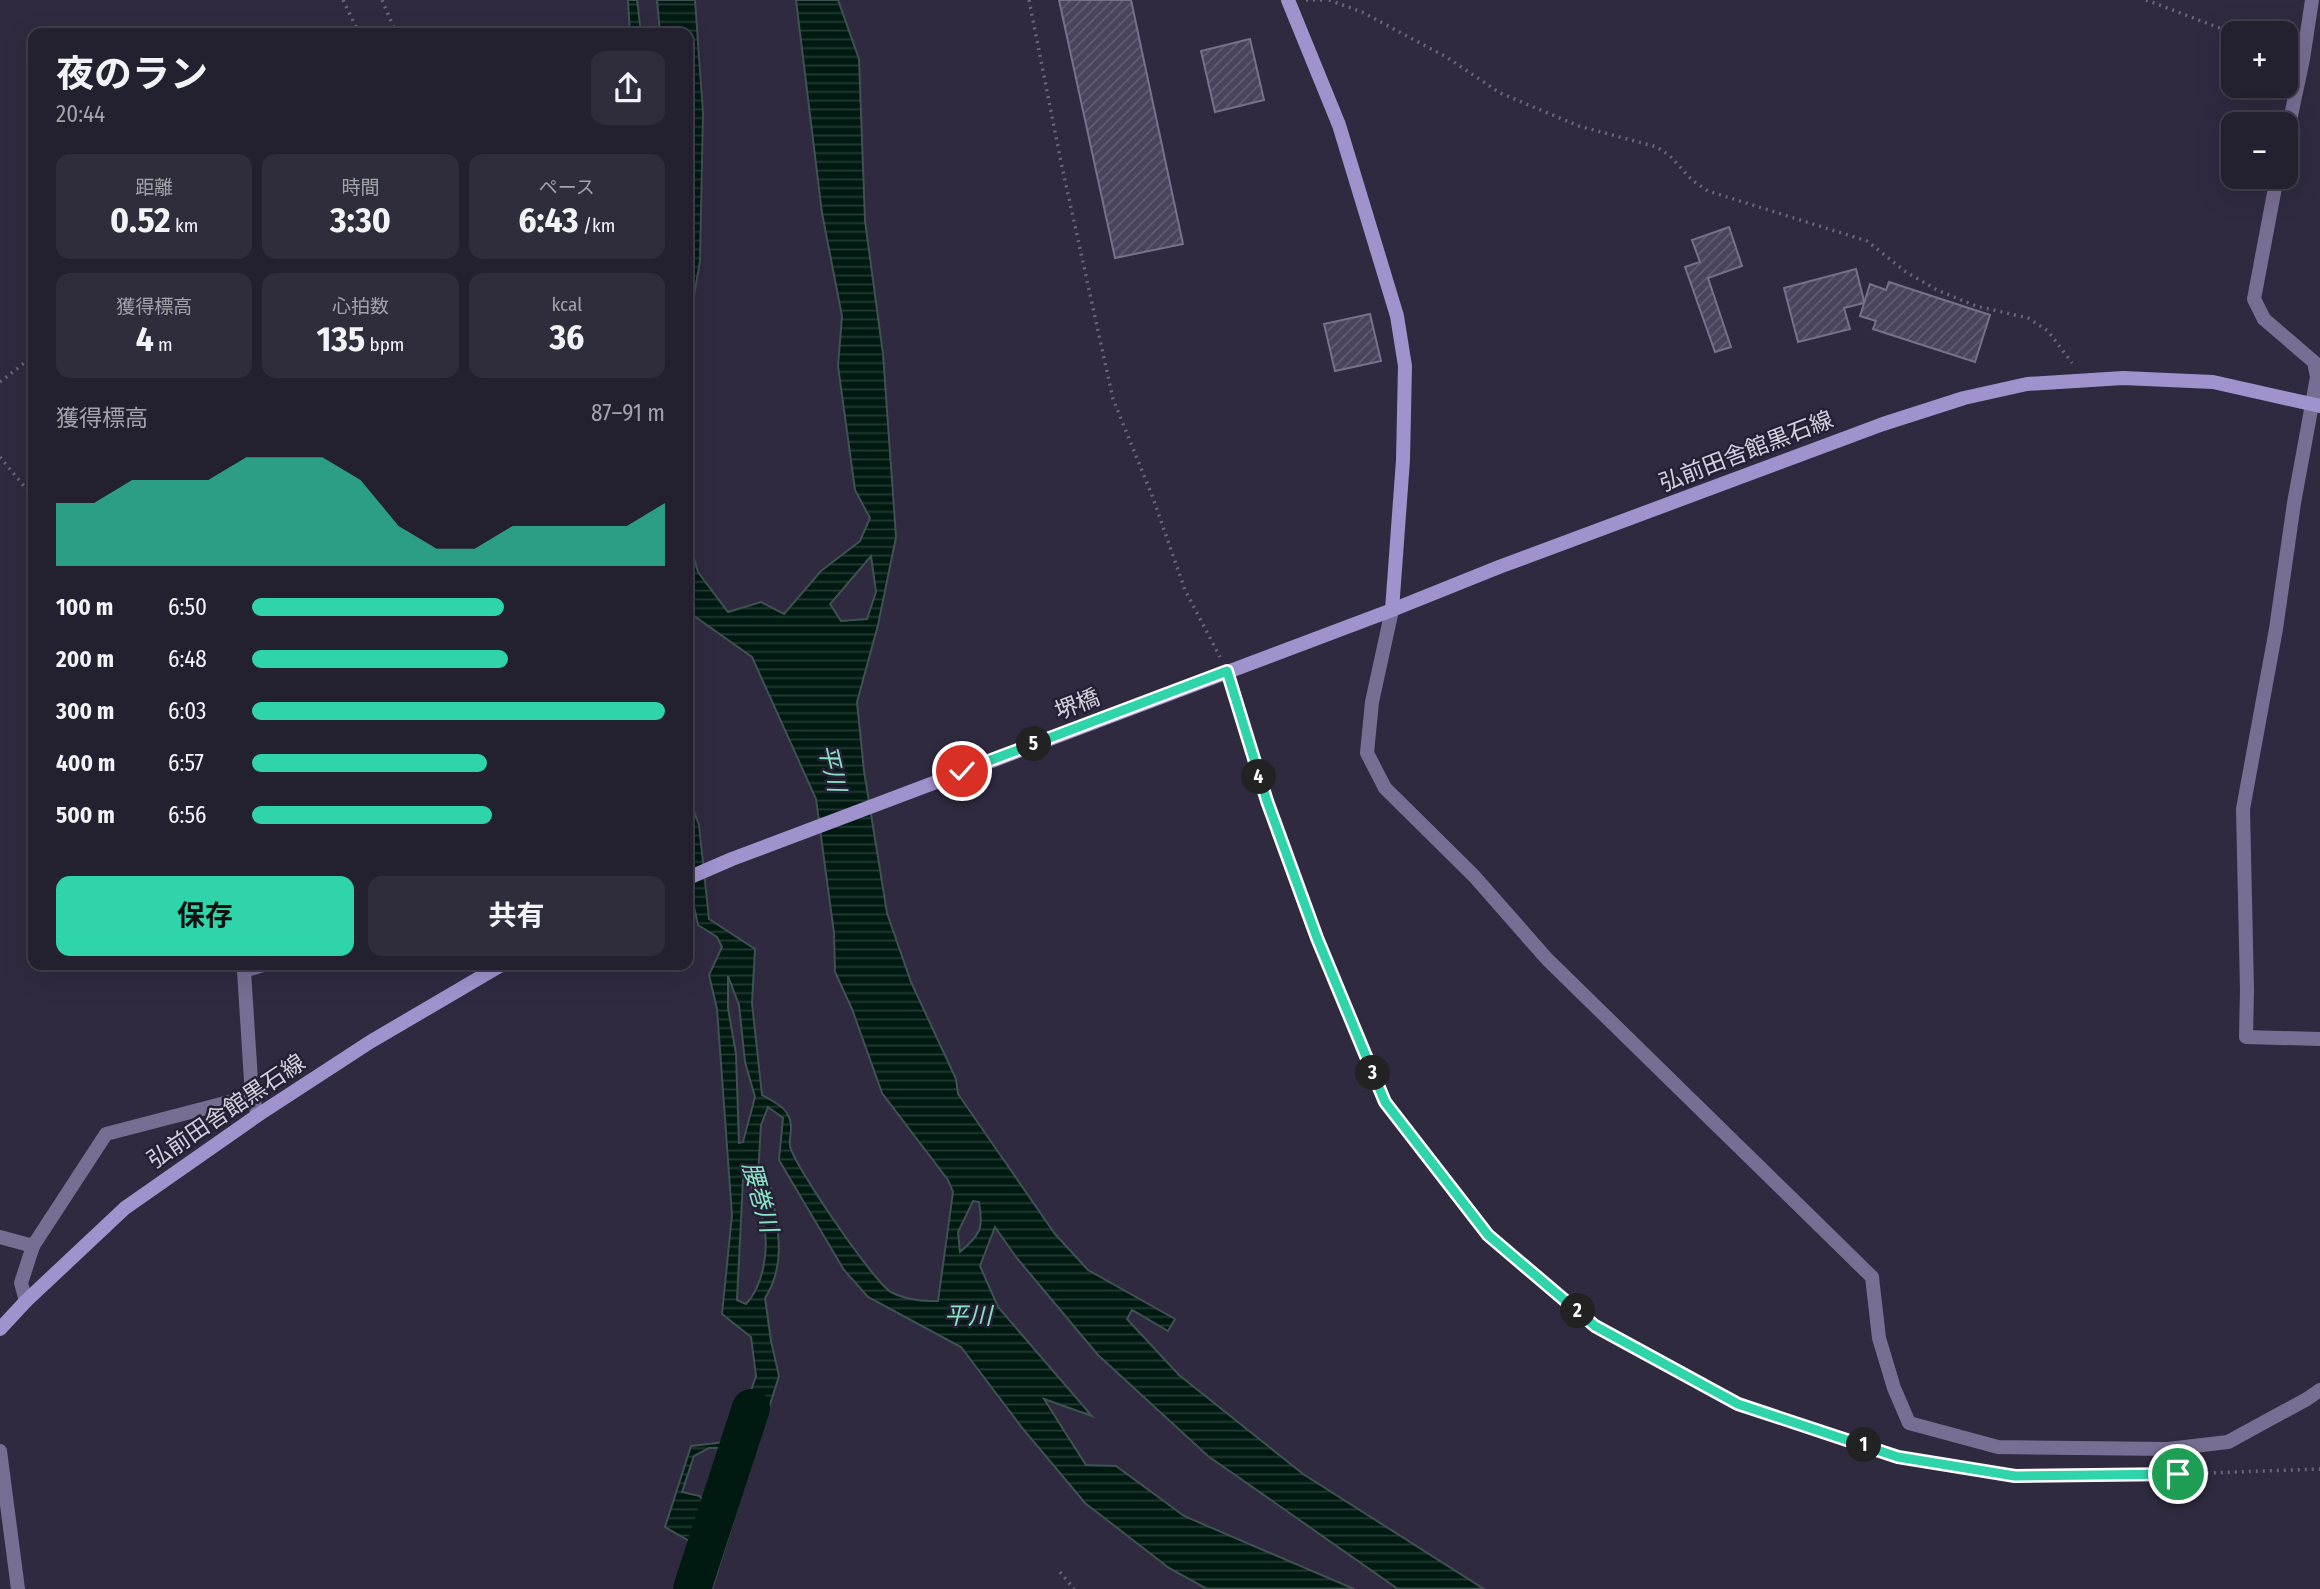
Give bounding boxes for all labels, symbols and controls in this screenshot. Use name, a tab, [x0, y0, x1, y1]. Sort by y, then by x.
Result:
map controls	[2221, 21, 2298, 189]
button: +	[2221, 21, 2298, 98]
text: 夜のラン	[56, 51, 208, 97]
button: share	[591, 51, 665, 125]
text: 20:44	[56, 100, 105, 128]
button: −	[2221, 112, 2298, 189]
text: 距離	[135, 176, 173, 199]
text: 時間	[341, 176, 380, 199]
text: ペース	[539, 176, 595, 199]
text: 0.52	[110, 199, 170, 241]
text: 3:30	[330, 199, 391, 241]
text: 6:43	[518, 199, 579, 241]
text: km	[170, 214, 198, 237]
text: /km	[579, 214, 615, 237]
text: kcal	[551, 293, 582, 316]
text: 獲得標高	[116, 295, 192, 318]
text: 心拍数	[332, 295, 389, 318]
text: 36	[549, 316, 584, 358]
text: 4	[136, 318, 154, 360]
text: 135	[317, 318, 365, 360]
text: m	[154, 333, 173, 356]
text: bpm	[365, 333, 404, 356]
text: 87–91 m	[591, 399, 665, 427]
text: 獲得標高	[56, 404, 148, 432]
street label: 弘前田舎館黒石線	[1655, 405, 1837, 497]
text: 100 m	[56, 593, 113, 621]
text: 6:50	[168, 593, 207, 621]
text: 200 m	[56, 645, 114, 673]
text: 6:48	[168, 645, 207, 673]
street label: 堺橋	[1051, 683, 1103, 725]
text: 300 m	[56, 697, 114, 725]
text: 6:03	[168, 697, 206, 725]
pin: 5	[1016, 726, 1052, 762]
text: 5	[1029, 732, 1038, 755]
water label: 平川	[813, 741, 852, 797]
pin	[932, 741, 992, 801]
text: 400 m	[56, 749, 115, 777]
text: 6:57	[168, 749, 204, 777]
icon: check	[943, 752, 981, 790]
pin: 4	[1242, 760, 1276, 794]
text: 4	[1254, 765, 1263, 788]
text: 500 m	[56, 801, 115, 829]
text: 6:56	[168, 801, 206, 829]
button: 保存	[56, 876, 354, 956]
button: 共有	[368, 876, 665, 956]
street label: 弘前田舎館黒石線	[142, 1048, 310, 1174]
pin: 3	[1356, 1056, 1390, 1090]
text: 3	[1368, 1061, 1377, 1084]
water label: 腰巻川	[737, 1159, 784, 1238]
pin: 2	[1560, 1294, 1596, 1328]
text: 2	[1573, 1299, 1582, 1322]
water label: 平川	[944, 1302, 995, 1330]
pin: 1	[1846, 1428, 1882, 1462]
text: 1	[1859, 1433, 1868, 1456]
pin	[2148, 1444, 2208, 1504]
icon: arrive	[2159, 1455, 2197, 1493]

